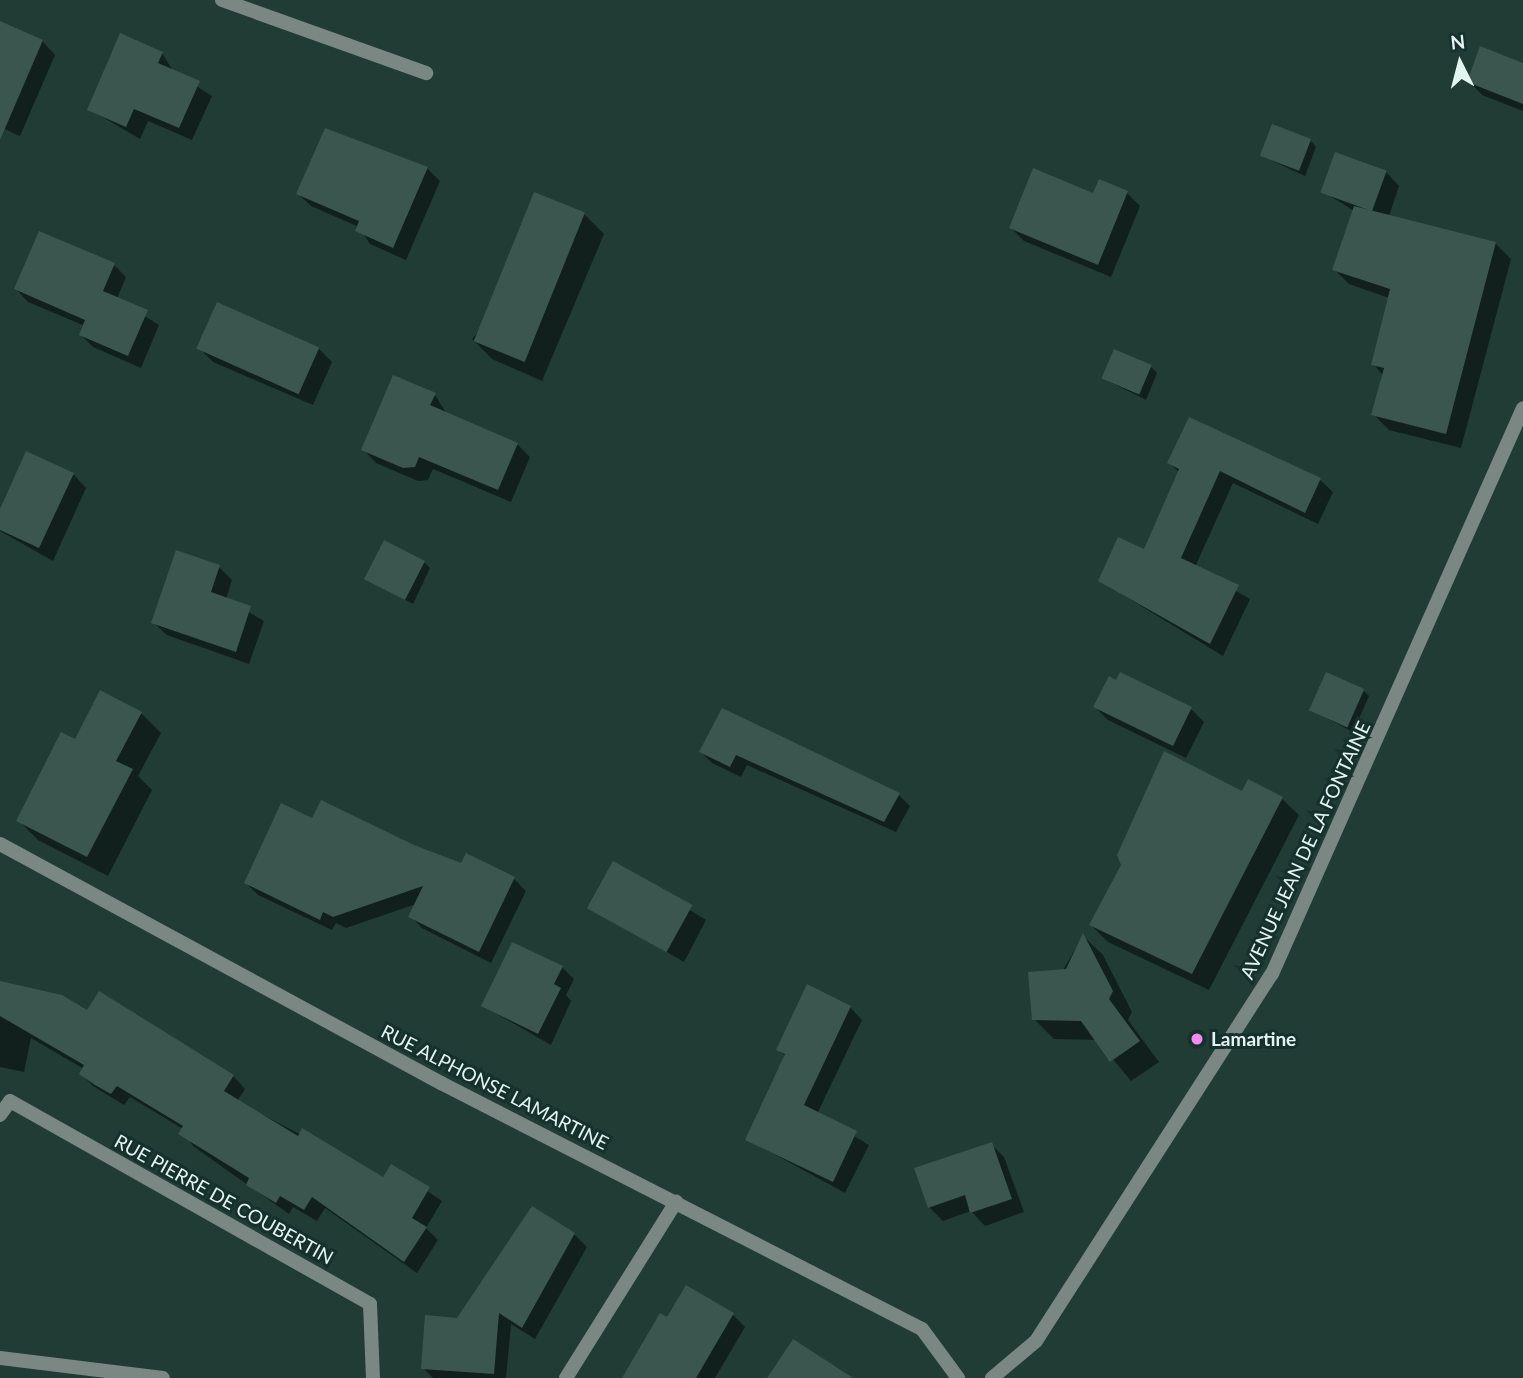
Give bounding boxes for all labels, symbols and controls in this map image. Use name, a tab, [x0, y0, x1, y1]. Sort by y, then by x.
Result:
north arrow	[1425, 28, 1495, 98]
text: N	[1449, 29, 1466, 54]
street label: AVENUE JEAN DE LA FONTAINE	[1235, 717, 1375, 983]
street label: RUE ALPHONSE LAMARTINE	[377, 1019, 613, 1155]
place label: Lamartine	[1211, 1028, 1296, 1050]
marker: Lamartine	[1189, 1031, 1205, 1047]
street label: RUE PIERRE DE COUBERTIN	[111, 1129, 337, 1269]

